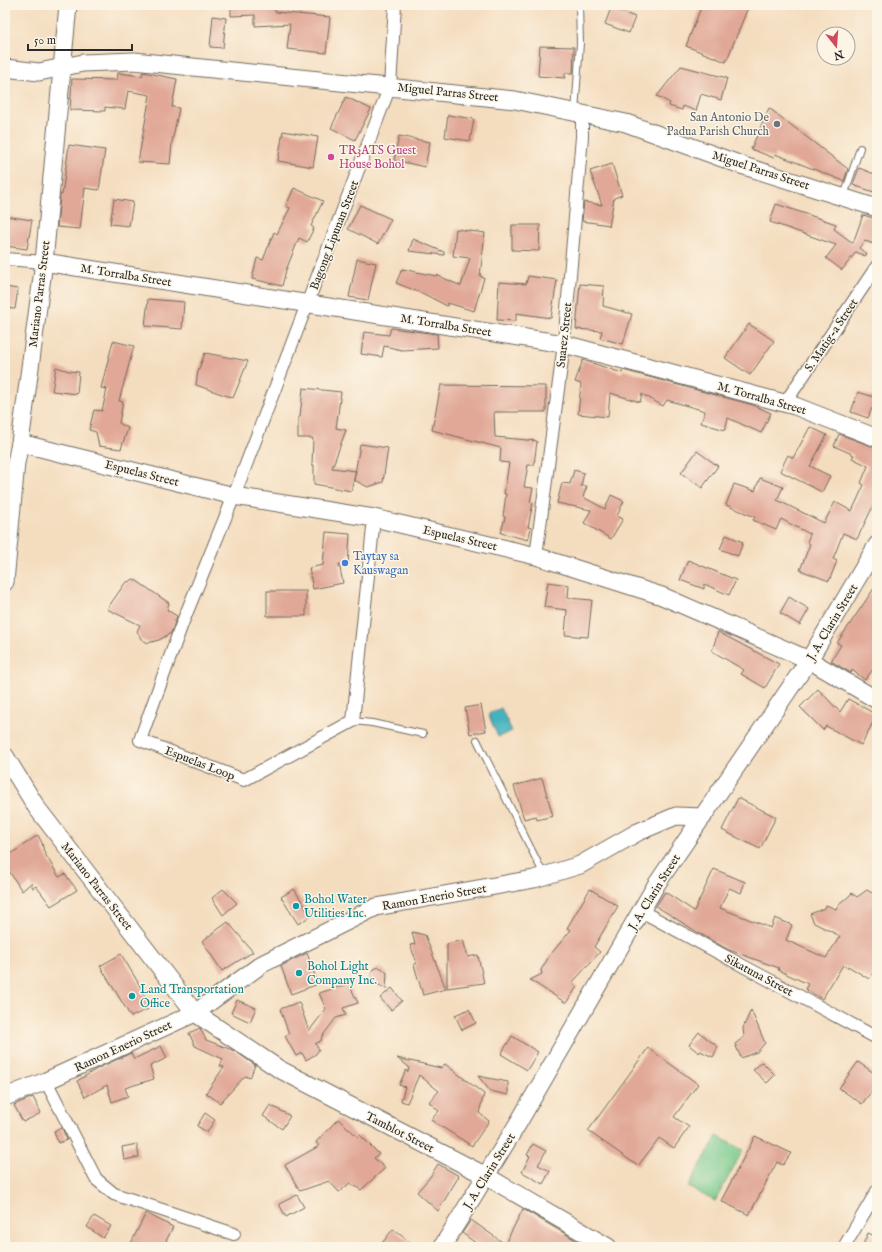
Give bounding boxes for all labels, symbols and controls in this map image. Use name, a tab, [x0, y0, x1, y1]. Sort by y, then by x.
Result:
scale bar	[28, 26, 132, 52]
north arrow	[816, 26, 856, 66]
text: 50 m	[34, 33, 56, 48]
text: N	[832, 46, 846, 63]
street label: Miguel Parras Street	[397, 80, 499, 105]
place label: San Antonio De Padua Parish Church	[667, 110, 770, 139]
marker: San Antonio De Padua Parish Church	[772, 119, 782, 129]
place label: TR3ATS Guest House Bohol	[339, 143, 416, 172]
street label: Miguel Parras Street	[710, 148, 811, 193]
marker: TR3ATS Guest House Bohol	[326, 152, 336, 162]
street label: Bagong Lipunan Street	[307, 178, 363, 293]
street label: Mariano Parras Street	[26, 240, 53, 348]
street label: M. Torralba Street	[79, 261, 172, 290]
street label: S. Matig-a Street	[801, 296, 861, 375]
street label: Suarez Street	[554, 302, 575, 368]
street label: M. Torralba Street	[399, 311, 492, 340]
street label: M. Torralba Street	[716, 379, 808, 418]
street label: Espuelas Street	[103, 457, 180, 491]
street label: Espuelas Street	[421, 523, 499, 555]
place label: Taytay sa Kauswagan	[353, 549, 409, 578]
marker: Taytay sa Kauswagan	[340, 558, 350, 568]
street label: J. A. Clarin Street	[803, 581, 862, 666]
street label: Espuelas Loop	[162, 743, 238, 785]
street label: Mariano Parras Street	[58, 839, 136, 933]
street label: J. A. Clarin Street	[624, 851, 685, 935]
street label: Ramon Enerio Street	[381, 881, 487, 914]
place label: Bohol Water Utilities Inc.	[304, 892, 368, 921]
marker: Bohol Water Utilities Inc.	[291, 901, 301, 911]
street label: Sikatuna Street	[722, 951, 796, 1000]
place label: Bohol Light Company Inc.	[307, 959, 377, 989]
marker: Bohol Light Company Inc.	[294, 968, 304, 978]
place label: Land Transportation Office	[140, 982, 244, 1011]
marker: Land Transportation Office	[127, 991, 137, 1001]
street label: Ramon Enerio Street	[72, 1017, 174, 1076]
street label: Tamblot Street	[363, 1109, 437, 1156]
street label: J. A. Clarin Street	[459, 1130, 520, 1214]

